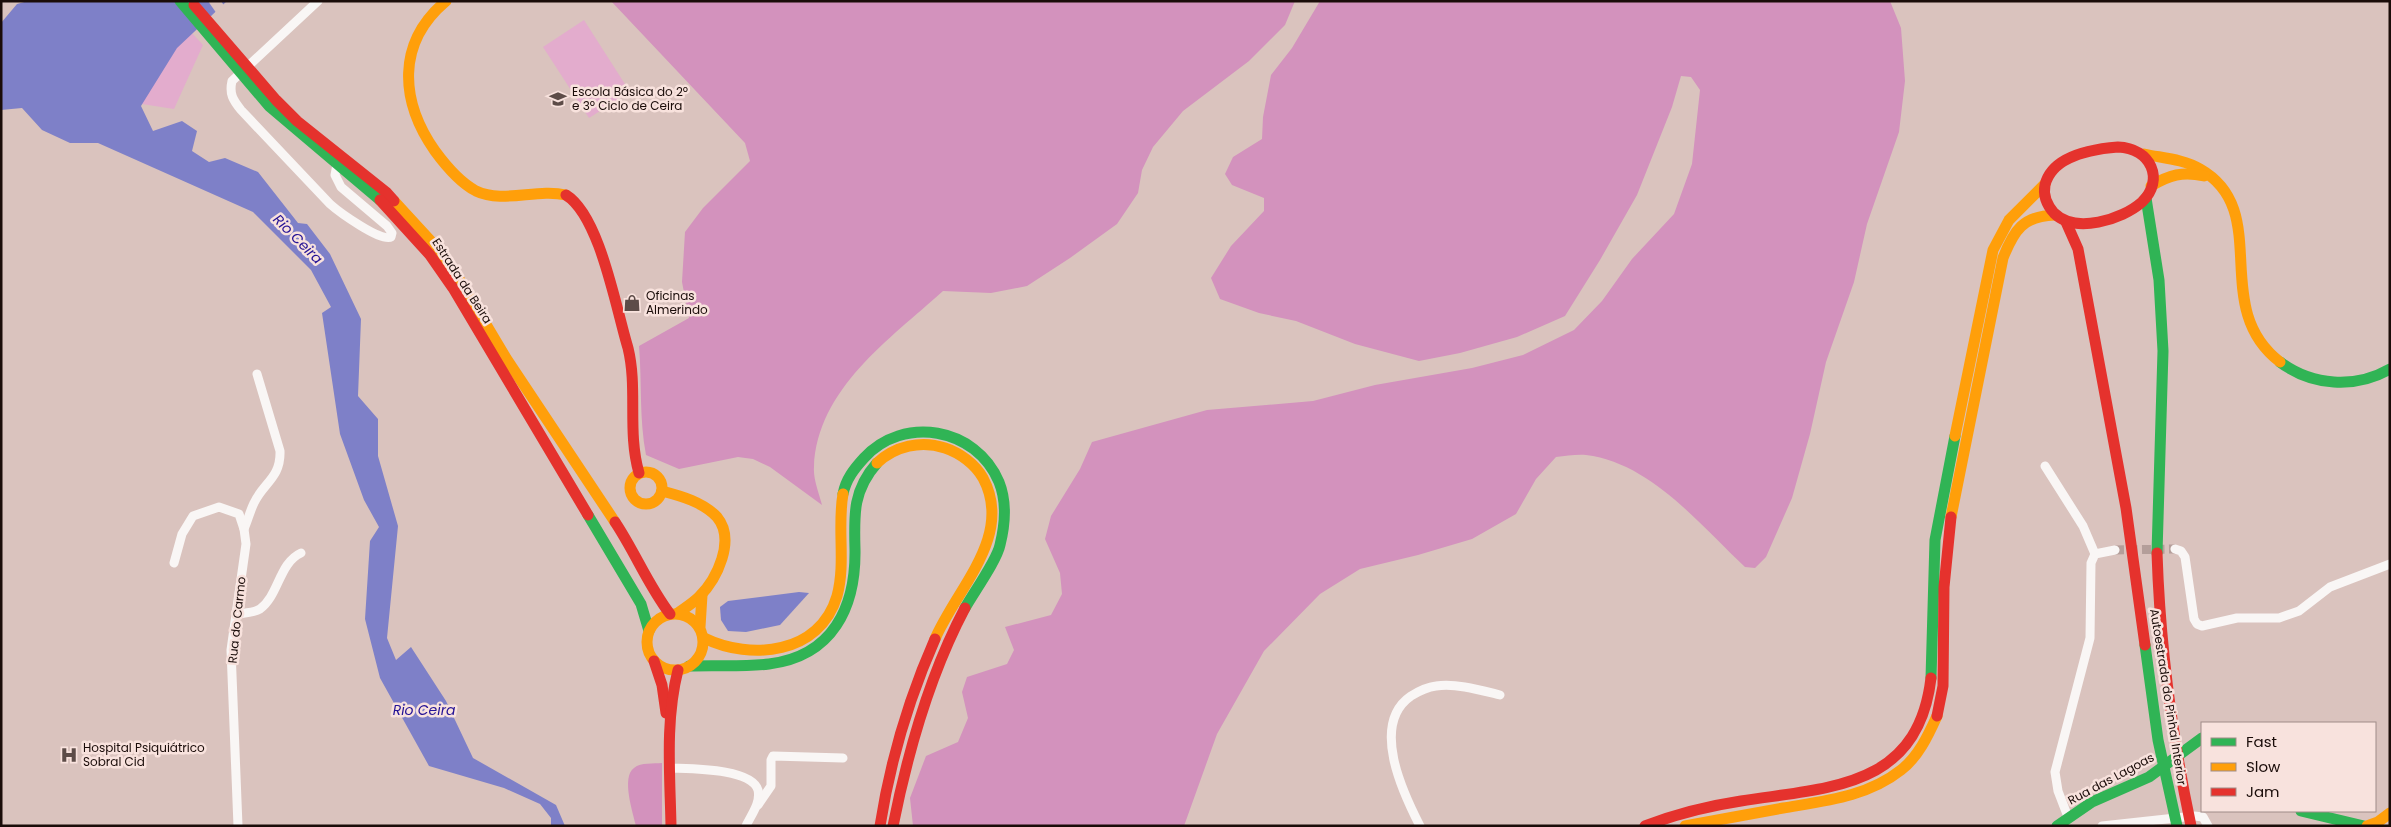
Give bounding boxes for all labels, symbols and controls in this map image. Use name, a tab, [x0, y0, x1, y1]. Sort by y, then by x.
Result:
place label: Escola Básica do 2º e 3º Ciclo de Ceira	[572, 83, 688, 114]
school or university icon: Escola Básica do 2º e 3º Ciclo de Ceira	[548, 89, 568, 109]
water label: Rio Ceira	[269, 210, 328, 269]
street label: Estrada da Beira	[428, 235, 496, 327]
place label: Oficinas Almerindo	[646, 287, 708, 318]
shop icon: Oficinas Almerindo	[622, 293, 642, 313]
street label: Rua do Carmo	[223, 575, 250, 664]
street label: Autoestrada do Pinhal Interior	[2146, 607, 2191, 787]
water label: Rio Ceira	[393, 700, 456, 720]
legend	[2201, 722, 2376, 812]
text: Fast	[2246, 731, 2277, 752]
place label: Hospital Psiquiátrico Sobral Cid	[83, 739, 205, 770]
hospital icon: Hospital Psiquiátrico Sobral Cid	[59, 745, 79, 765]
street label: Rua das Lagoas	[2065, 749, 2157, 808]
text: Slow	[2246, 756, 2281, 777]
text: Jam	[2246, 781, 2280, 802]

